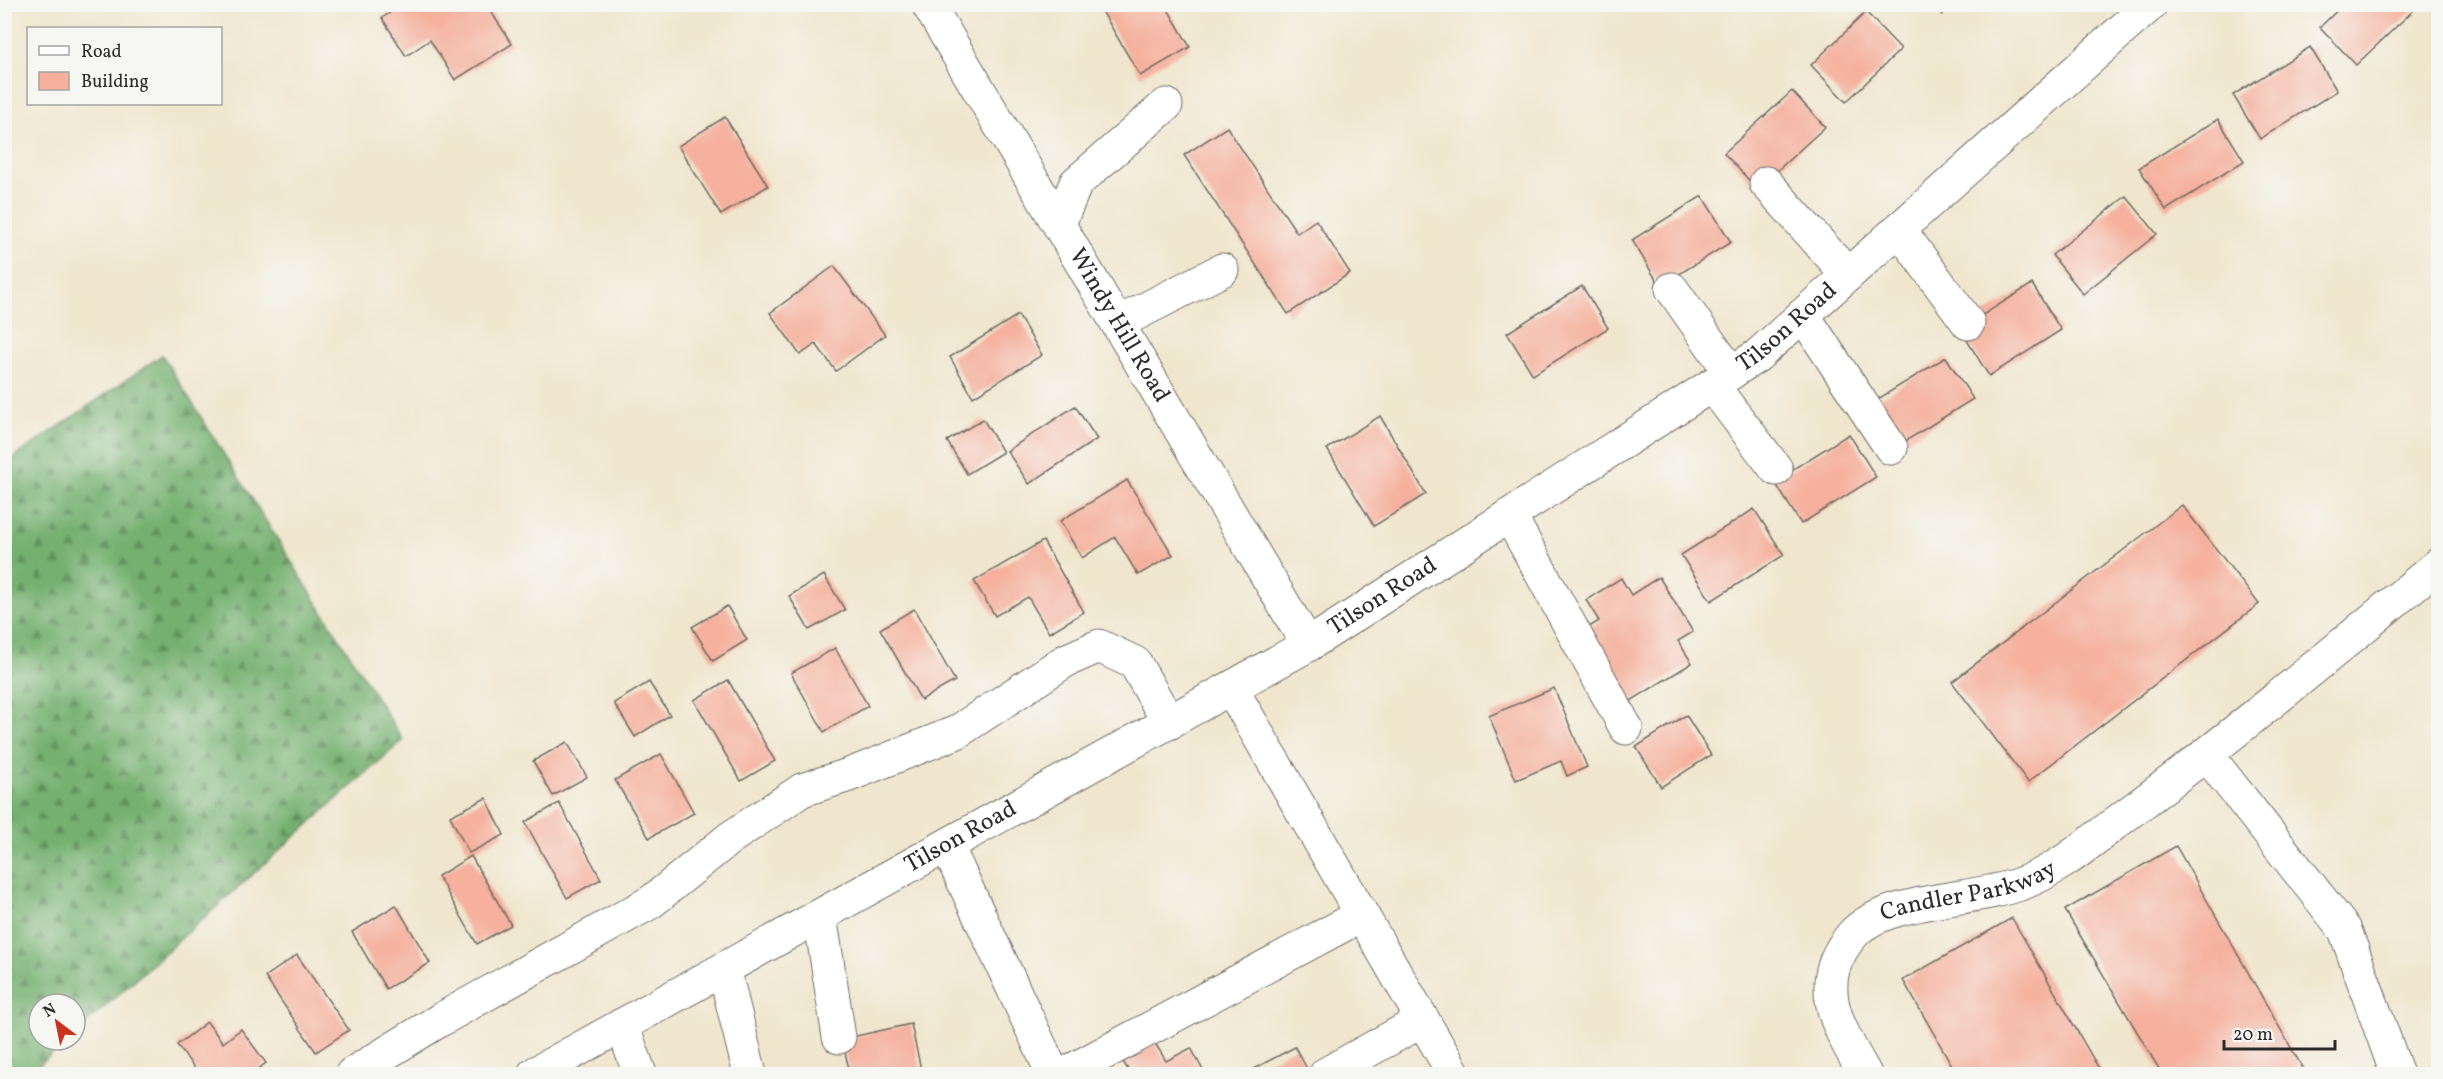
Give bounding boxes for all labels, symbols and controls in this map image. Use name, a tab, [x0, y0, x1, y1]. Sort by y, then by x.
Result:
legend	[27, 27, 222, 105]
text: Road	[81, 40, 122, 65]
text: Building	[81, 70, 149, 95]
street label: Windy Hill Road	[1060, 242, 1178, 409]
street label: Tilson Road	[1730, 275, 1845, 382]
street label: Tilson Road	[1322, 549, 1444, 645]
street label: Tilson Road	[898, 793, 1023, 882]
street label: Candler Parkway	[1876, 853, 2063, 931]
north arrow	[27, 992, 87, 1052]
text: N	[39, 998, 61, 1023]
scale bar	[2224, 1013, 2335, 1051]
text: 20 m	[2233, 1023, 2273, 1048]

